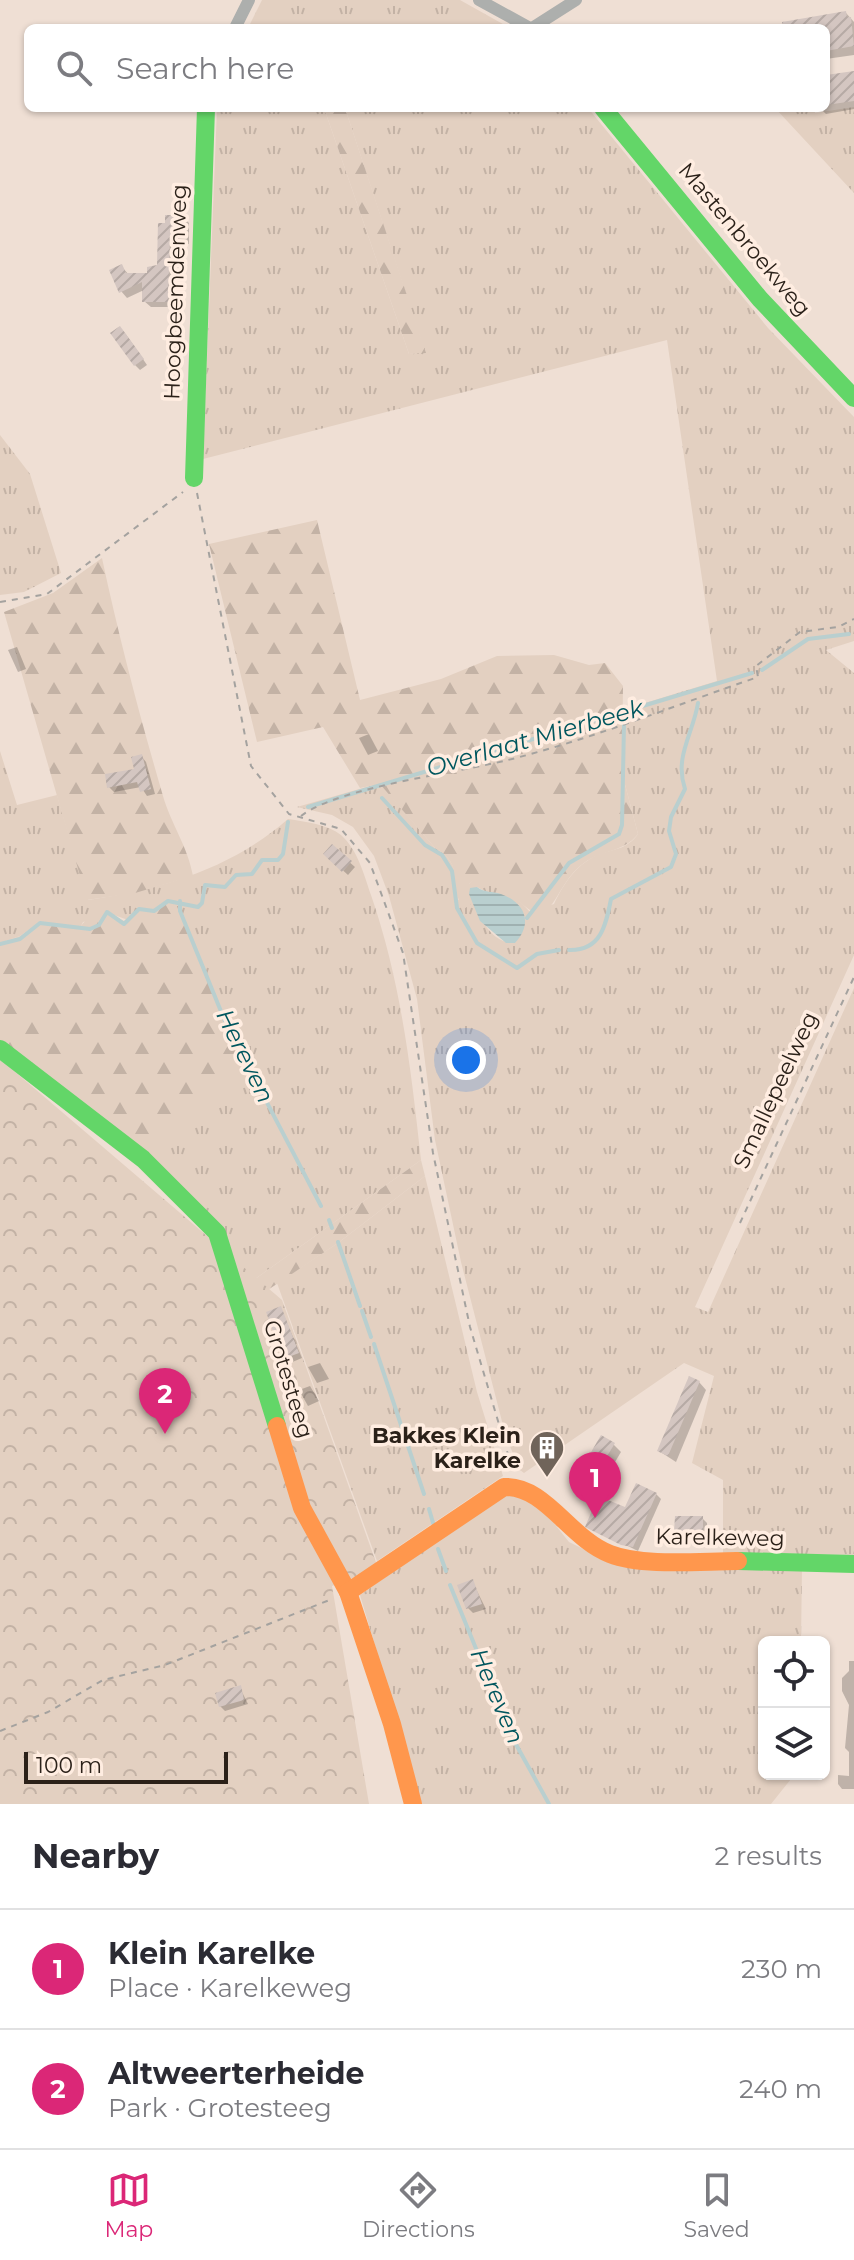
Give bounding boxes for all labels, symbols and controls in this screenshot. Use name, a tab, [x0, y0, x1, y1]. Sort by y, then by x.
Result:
search box	[24, 24, 830, 112]
icon: search	[52, 46, 96, 90]
text: Search here	[116, 50, 294, 87]
street label: Mastenbroekweg	[673, 157, 817, 321]
street label: Hoogbeemdenweg	[158, 184, 193, 400]
water label: Overlaat Mierbeek	[423, 692, 648, 782]
water label: Hereven	[210, 1004, 281, 1108]
street label: Smallepeelweg	[727, 1008, 824, 1173]
your location	[446, 1040, 486, 1080]
street label: Grotesteeg	[258, 1317, 319, 1441]
pin: 2	[139, 1368, 191, 1434]
place label: Bakkes Klein Karelke	[372, 1422, 521, 1474]
building icon: Bakkes Klein Karelke	[528, 1429, 566, 1479]
pin: 1	[569, 1452, 621, 1518]
street label: Karelkeweg	[655, 1523, 785, 1552]
map controls	[758, 1636, 830, 1780]
button: locate	[758, 1636, 830, 1708]
water label: Hereven	[464, 1644, 531, 1748]
button: layers	[758, 1708, 830, 1780]
scale bar	[24, 1748, 228, 1784]
text: 100 m	[36, 1752, 102, 1779]
text: Nearby	[32, 1835, 159, 1877]
text: 2 results	[714, 1840, 822, 1872]
text: Klein Karelke	[108, 1935, 315, 1972]
text: 1	[53, 1953, 63, 1985]
text: 230 m	[741, 1953, 822, 1985]
text: Place · Karelkeweg	[108, 1972, 352, 2004]
text: Altweerterheide	[108, 2055, 364, 2092]
text: 2	[50, 2073, 66, 2105]
text: 240 m	[739, 2073, 822, 2105]
text: Park · Grotesteeg	[108, 2092, 332, 2124]
tab: Map	[104, 2168, 153, 2243]
tab: Directions	[362, 2168, 475, 2243]
tab: Saved	[684, 2168, 750, 2243]

